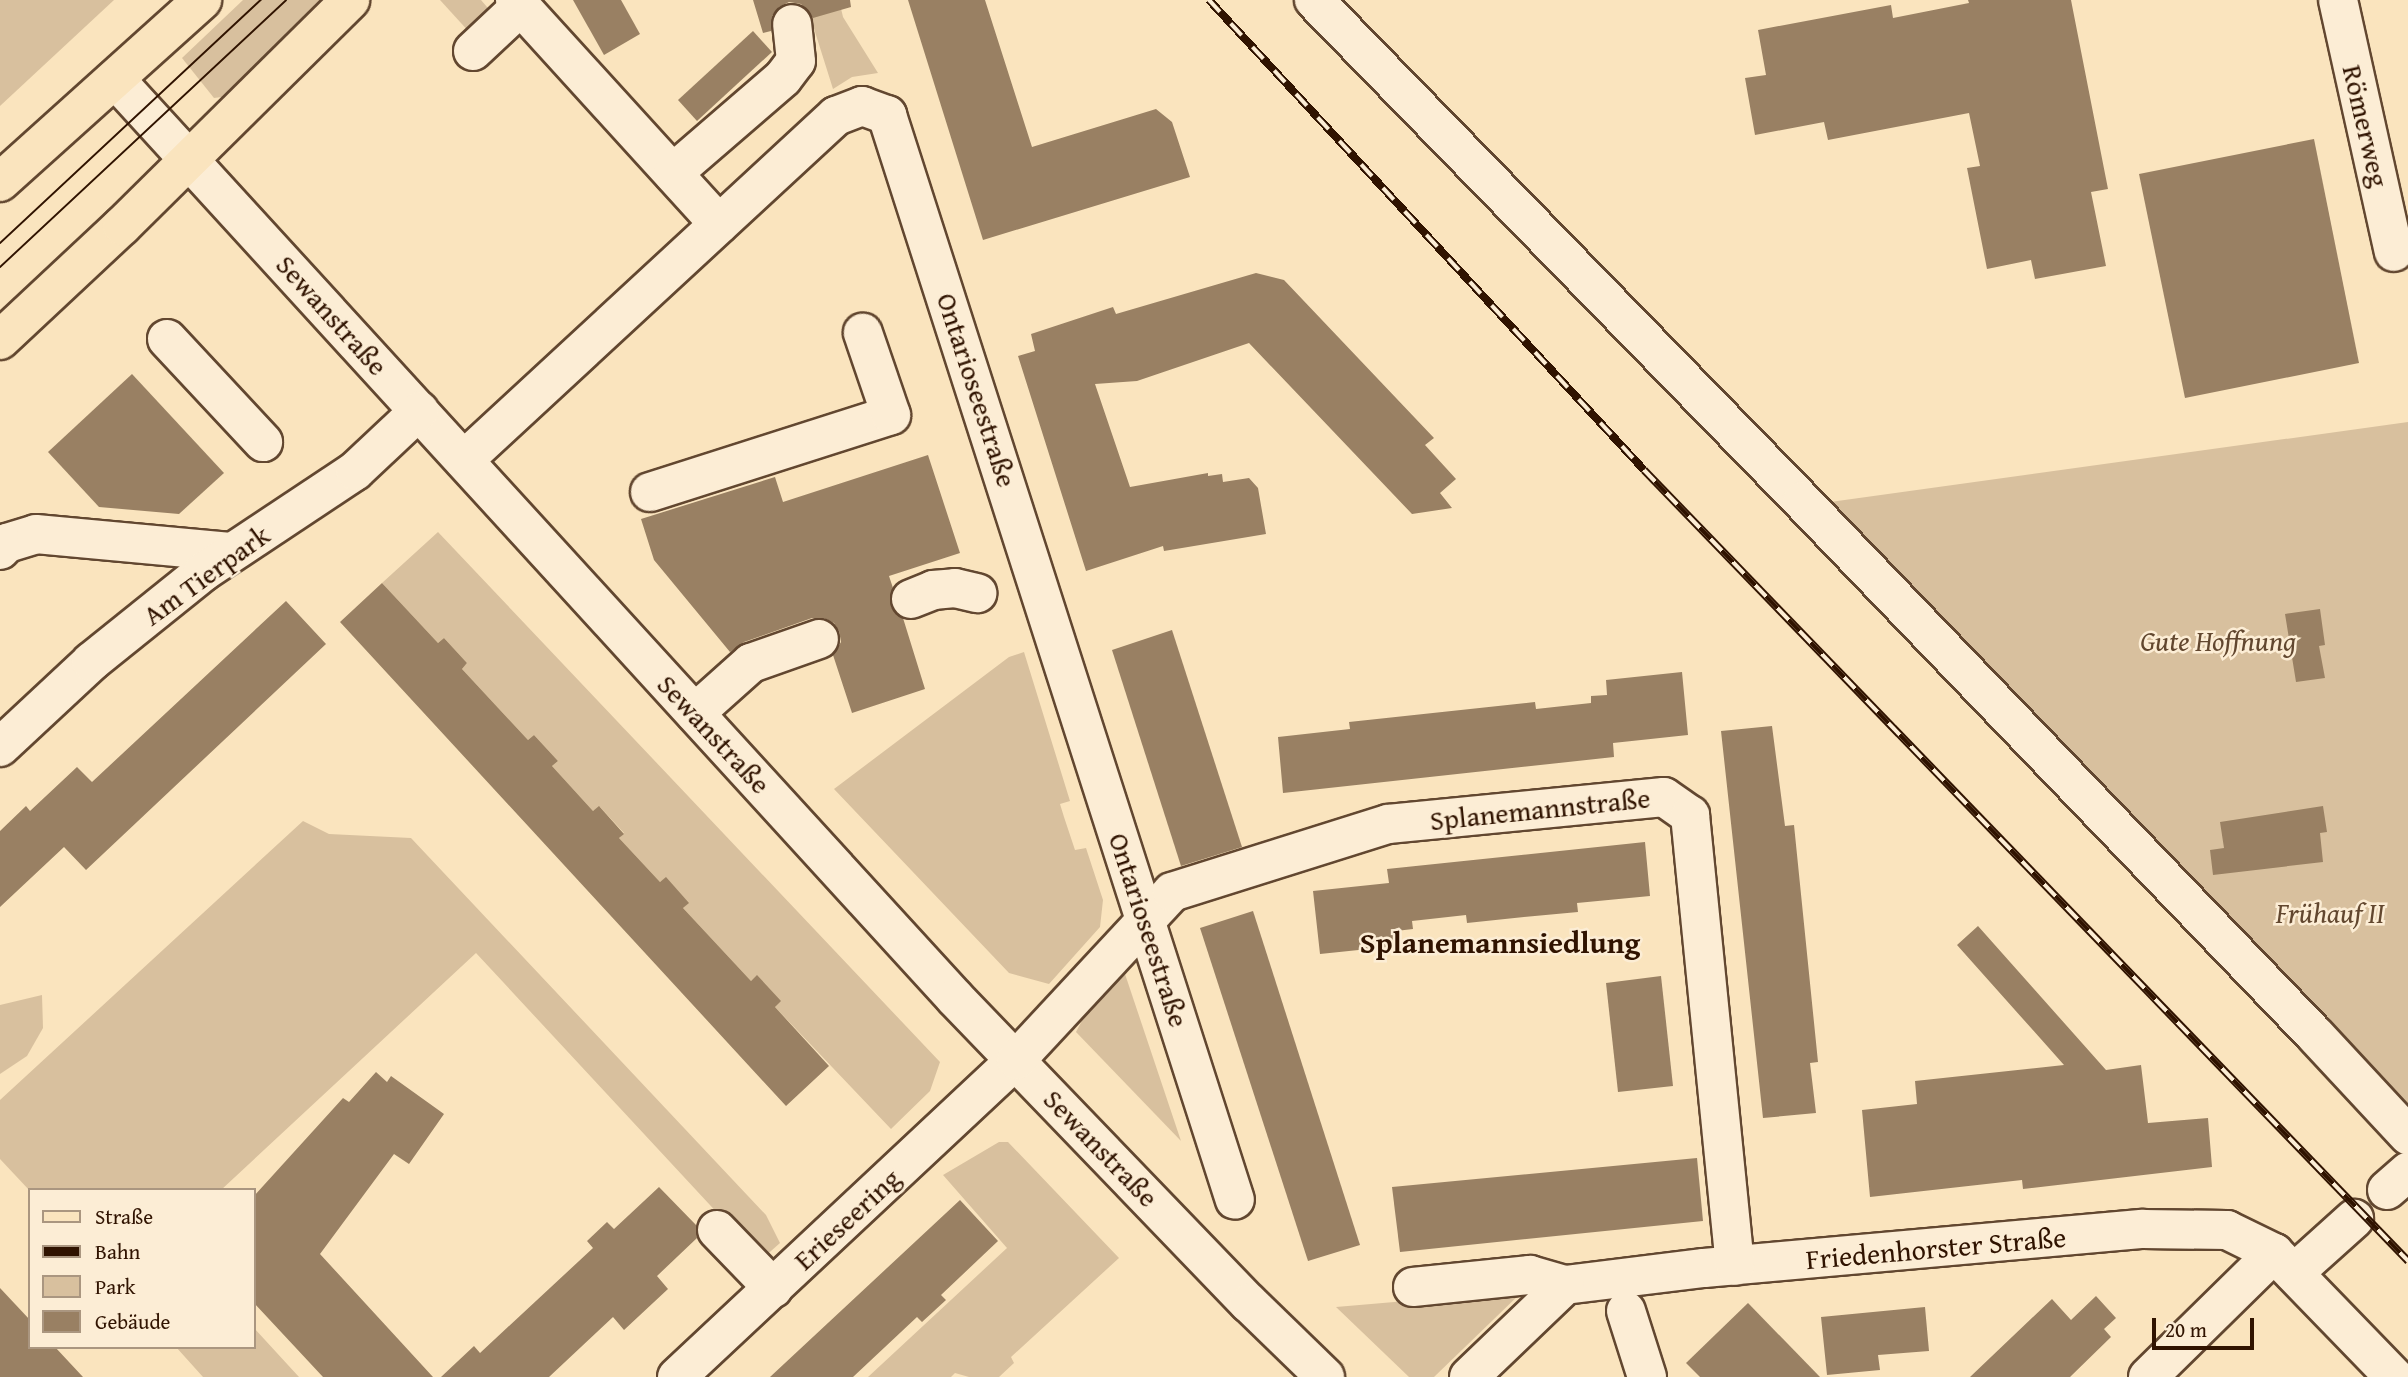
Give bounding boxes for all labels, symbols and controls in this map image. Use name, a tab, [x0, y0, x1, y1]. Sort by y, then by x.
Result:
street label: Römerweg	[2336, 62, 2396, 190]
street label: Sewanstraße	[269, 248, 395, 382]
street label: Ontarioseestraße	[930, 289, 1024, 491]
street label: Am Tierpark	[136, 518, 276, 632]
park label: Gute Hoffnung	[2140, 624, 2296, 658]
street label: Sewanstraße	[650, 668, 778, 800]
street label: Splanemannstraße	[1428, 781, 1652, 837]
street label: Ontarioseestraße	[1102, 829, 1196, 1031]
park label: Frühauf II	[2276, 896, 2384, 930]
district label: Splanemannsiedlung	[1360, 924, 1640, 960]
street label: Sewanstraße	[1037, 1082, 1165, 1214]
street label: Erieseering	[787, 1161, 907, 1277]
legend	[28, 1188, 256, 1349]
text: Straße	[95, 1201, 153, 1232]
street label: Friedenhorster Straße	[1805, 1220, 2067, 1276]
text: Bahn	[95, 1236, 140, 1267]
text: Park	[95, 1271, 136, 1302]
scale bar	[2156, 1304, 2258, 1348]
text: Gebäude	[95, 1306, 170, 1337]
text: 20 m	[2165, 1314, 2207, 1345]

